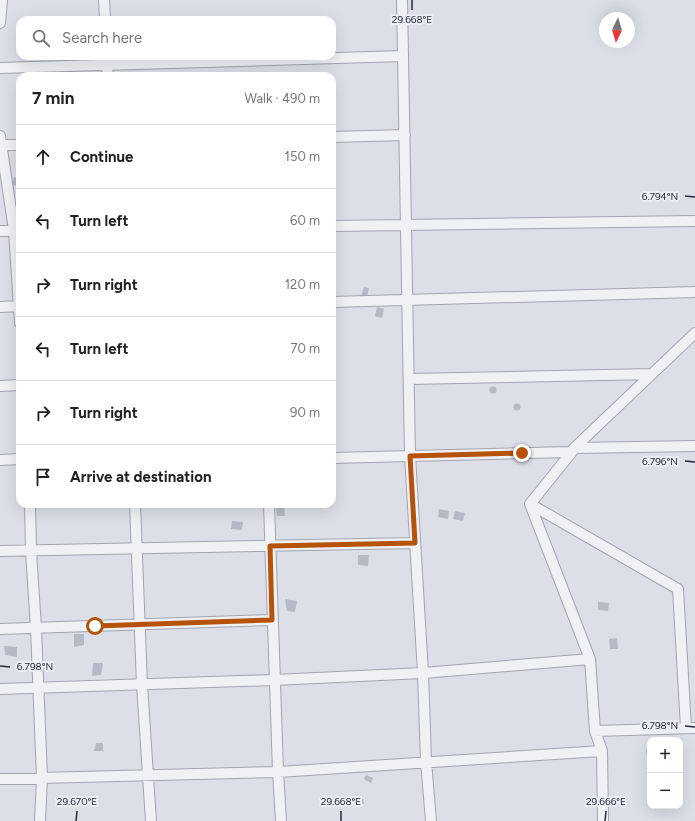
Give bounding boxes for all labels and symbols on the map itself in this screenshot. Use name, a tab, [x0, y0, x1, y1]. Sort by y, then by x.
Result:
north arrow	[599, 12, 635, 48]
text: 29.668°E	[392, 13, 432, 26]
text: 6.794°N	[642, 190, 678, 203]
route end	[513, 444, 531, 462]
text: 6.796°N	[642, 455, 678, 468]
route start	[86, 617, 104, 635]
text: 6.798°N	[17, 660, 53, 673]
text: 6.798°N	[642, 719, 678, 732]
text: 29.670°E	[57, 795, 97, 808]
text: 29.668°E	[321, 795, 361, 808]
text: 29.666°E	[586, 795, 626, 808]

